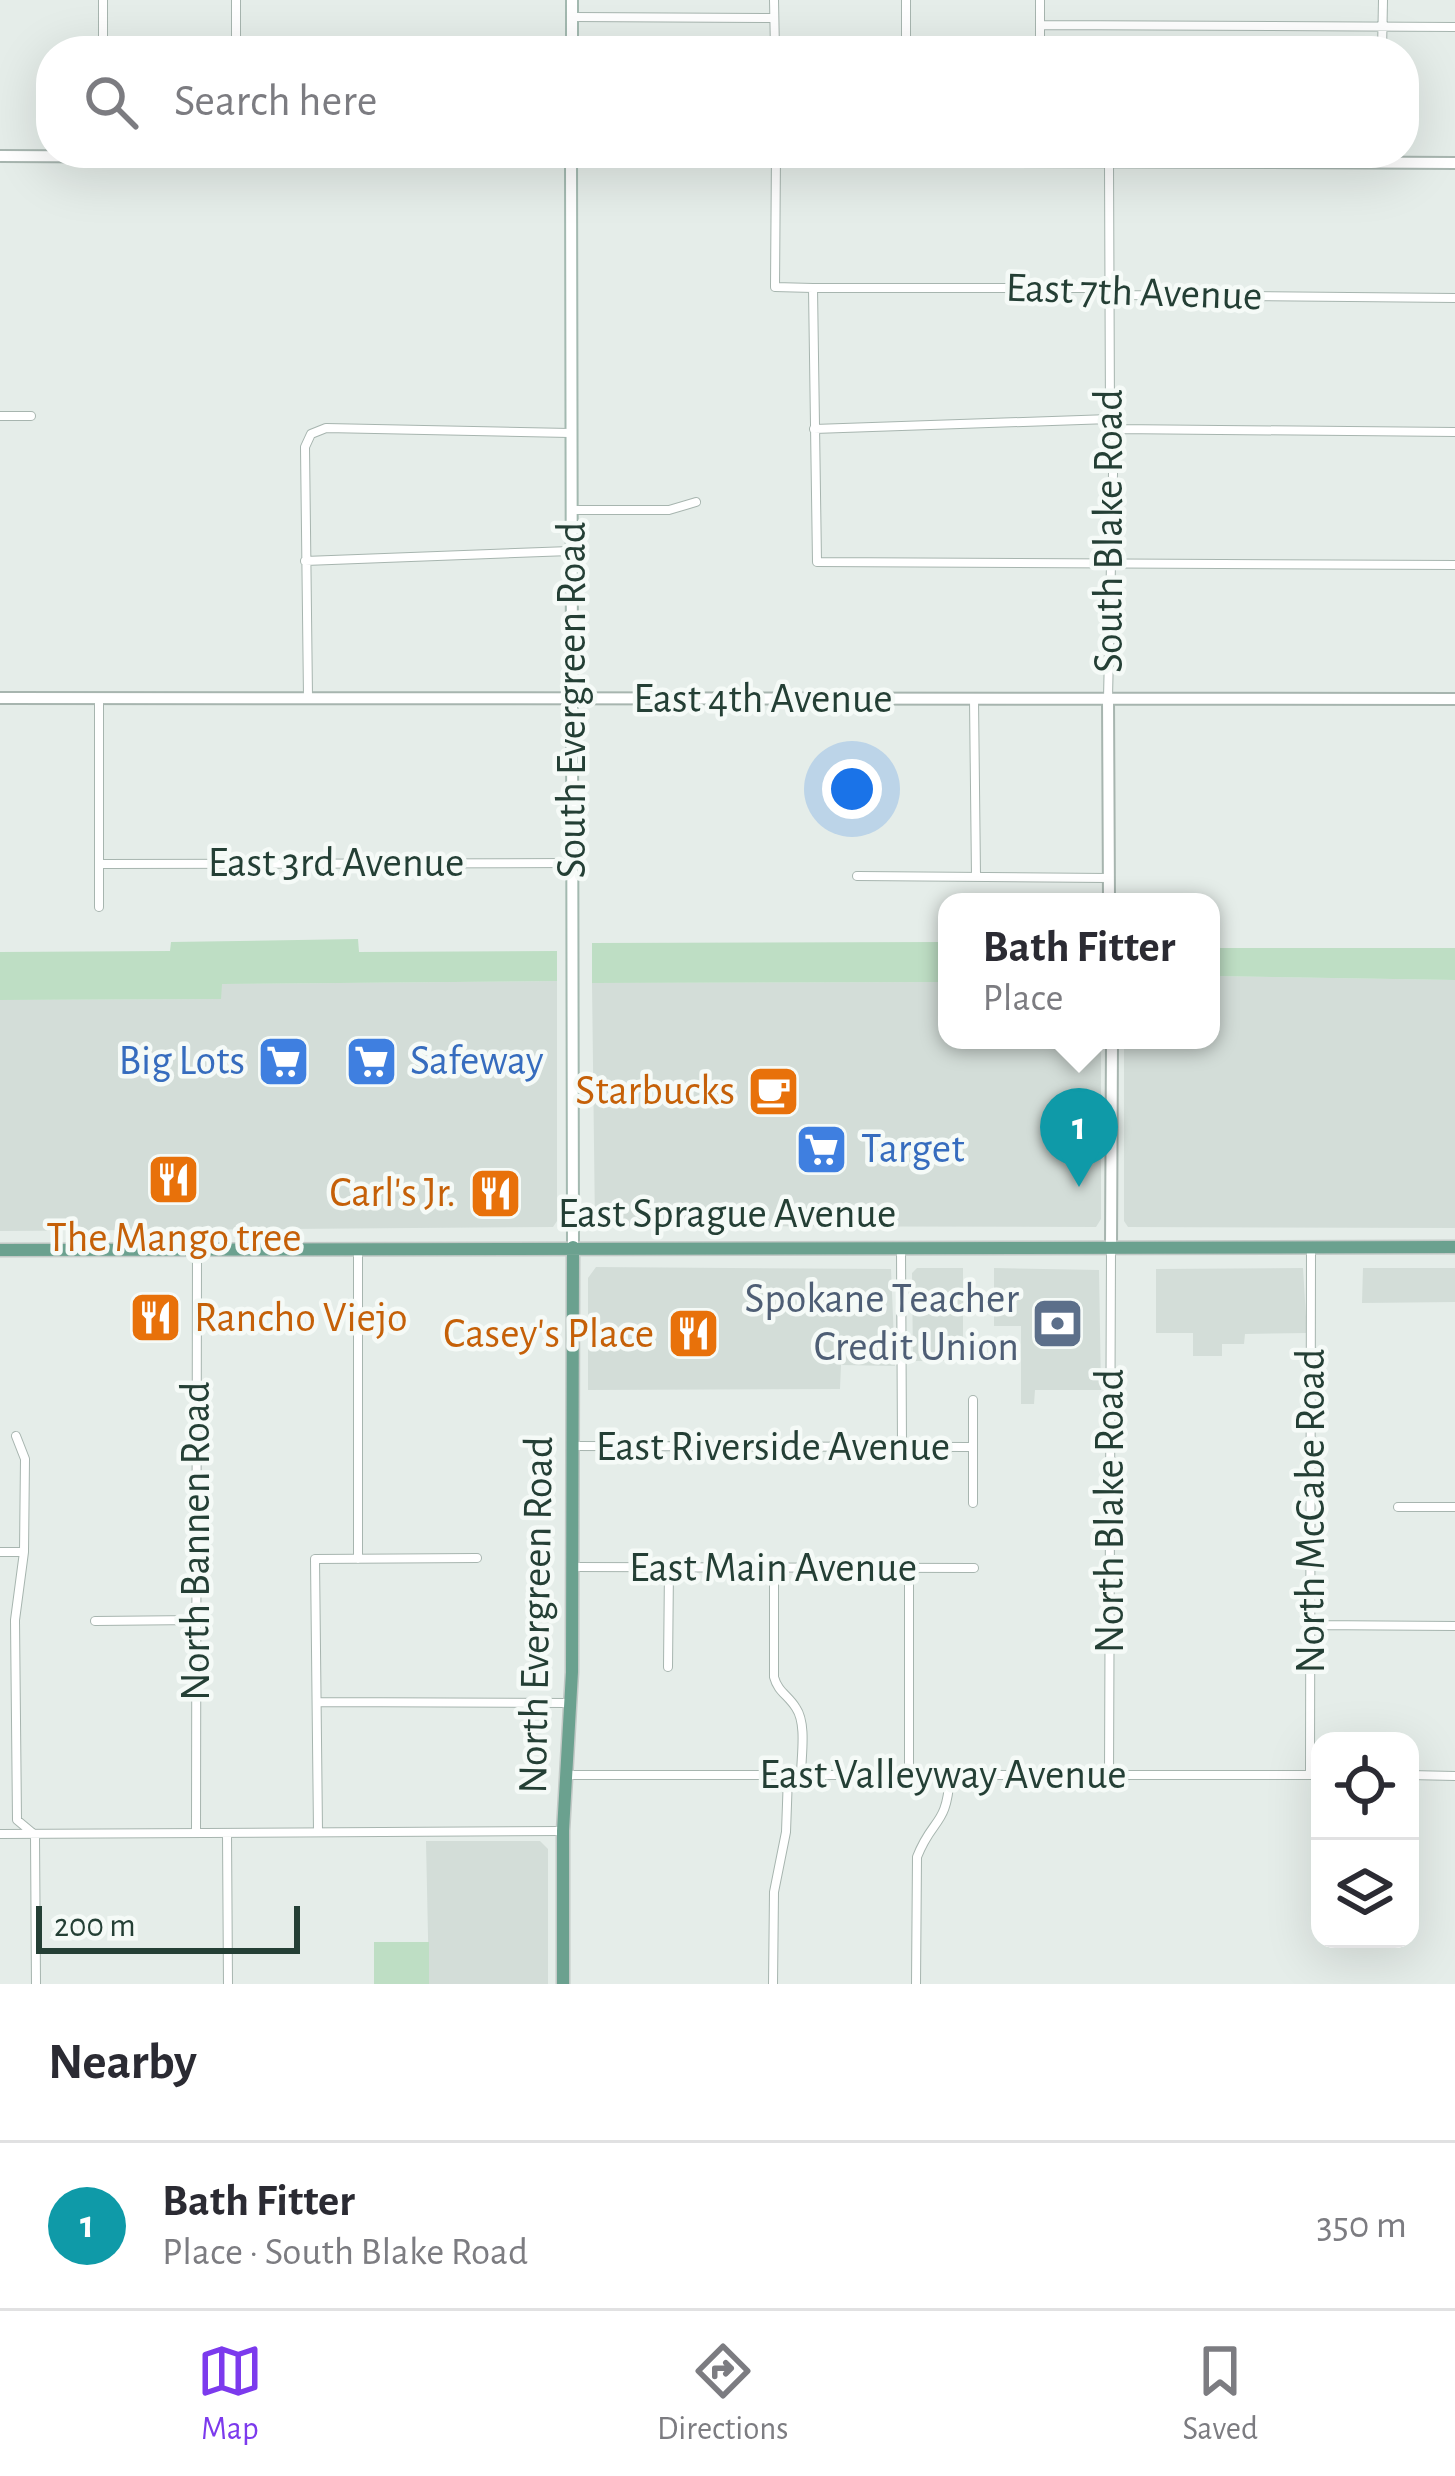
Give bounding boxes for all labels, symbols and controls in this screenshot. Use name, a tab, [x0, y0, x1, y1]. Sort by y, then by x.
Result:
search box	[36, 36, 1419, 168]
icon: search	[78, 69, 144, 135]
text: Search here	[174, 79, 377, 124]
street label: East 7th Avenue	[1005, 267, 1263, 317]
street label: South Blake Road	[1088, 389, 1130, 673]
street label: South Evergreen Road	[551, 521, 593, 879]
street label: East 4th Avenue	[633, 678, 893, 720]
your location	[822, 759, 882, 819]
street label: East 3rd Avenue	[208, 842, 464, 884]
popup	[938, 893, 1220, 1049]
text: Bath Fitter	[983, 925, 1175, 970]
text: Place	[983, 979, 1063, 1018]
supermarket icon: Big Lots	[256, 1033, 312, 1089]
supermarket icon: Safeway	[343, 1033, 399, 1089]
place label: Big Lots	[118, 1040, 245, 1082]
place label: Safeway	[410, 1040, 544, 1082]
cafe icon: Starbucks	[746, 1063, 802, 1119]
place label: Starbucks	[575, 1070, 735, 1112]
pin: 1	[1040, 1088, 1118, 1187]
supermarket icon: Target	[794, 1121, 850, 1177]
place label: Target	[861, 1128, 965, 1170]
restaurant icon: The Mango tree	[146, 1151, 202, 1207]
restaurant icon: Carl's Jr.	[467, 1165, 523, 1221]
place label: Carl's Jr.	[329, 1172, 456, 1214]
street label: East Sprague Avenue	[558, 1193, 896, 1235]
place label: The Mango tree	[46, 1217, 302, 1259]
place label: Spokane Teacher Credit Union	[744, 1278, 1019, 1368]
restaurant icon: Rancho Viejo	[127, 1290, 183, 1346]
bank icon: Spokane Teacher Credit Union	[1030, 1295, 1086, 1351]
place label: Rancho Viejo	[194, 1297, 408, 1339]
restaurant icon: Casey's Place	[665, 1306, 721, 1362]
place label: Casey's Place	[443, 1313, 654, 1355]
street label: North McCabe Road	[1290, 1349, 1332, 1673]
street label: North Blake Road	[1089, 1369, 1131, 1653]
street label: North Bannen Road	[175, 1381, 217, 1701]
street label: East Riverside Avenue	[596, 1426, 950, 1468]
street label: North Evergreen Road	[512, 1436, 560, 1794]
street label: East Main Avenue	[629, 1547, 917, 1589]
map controls	[1311, 1732, 1419, 1948]
button: locate	[1311, 1732, 1419, 1840]
street label: East Valleyway Avenue	[759, 1754, 1127, 1796]
button: layers	[1311, 1840, 1419, 1948]
scale bar	[36, 1900, 300, 1953]
text: 200 m	[54, 1910, 136, 1943]
text: Nearby	[48, 2037, 197, 2088]
text: Bath Fitter	[162, 2179, 355, 2224]
text: 1	[80, 2206, 94, 2245]
text: 350 m	[1316, 2206, 1407, 2245]
text: Place · South Blake Road	[162, 2233, 528, 2272]
tab: Map	[197, 2338, 263, 2450]
tab: Directions	[657, 2338, 788, 2450]
tab: Saved	[1182, 2338, 1258, 2450]

